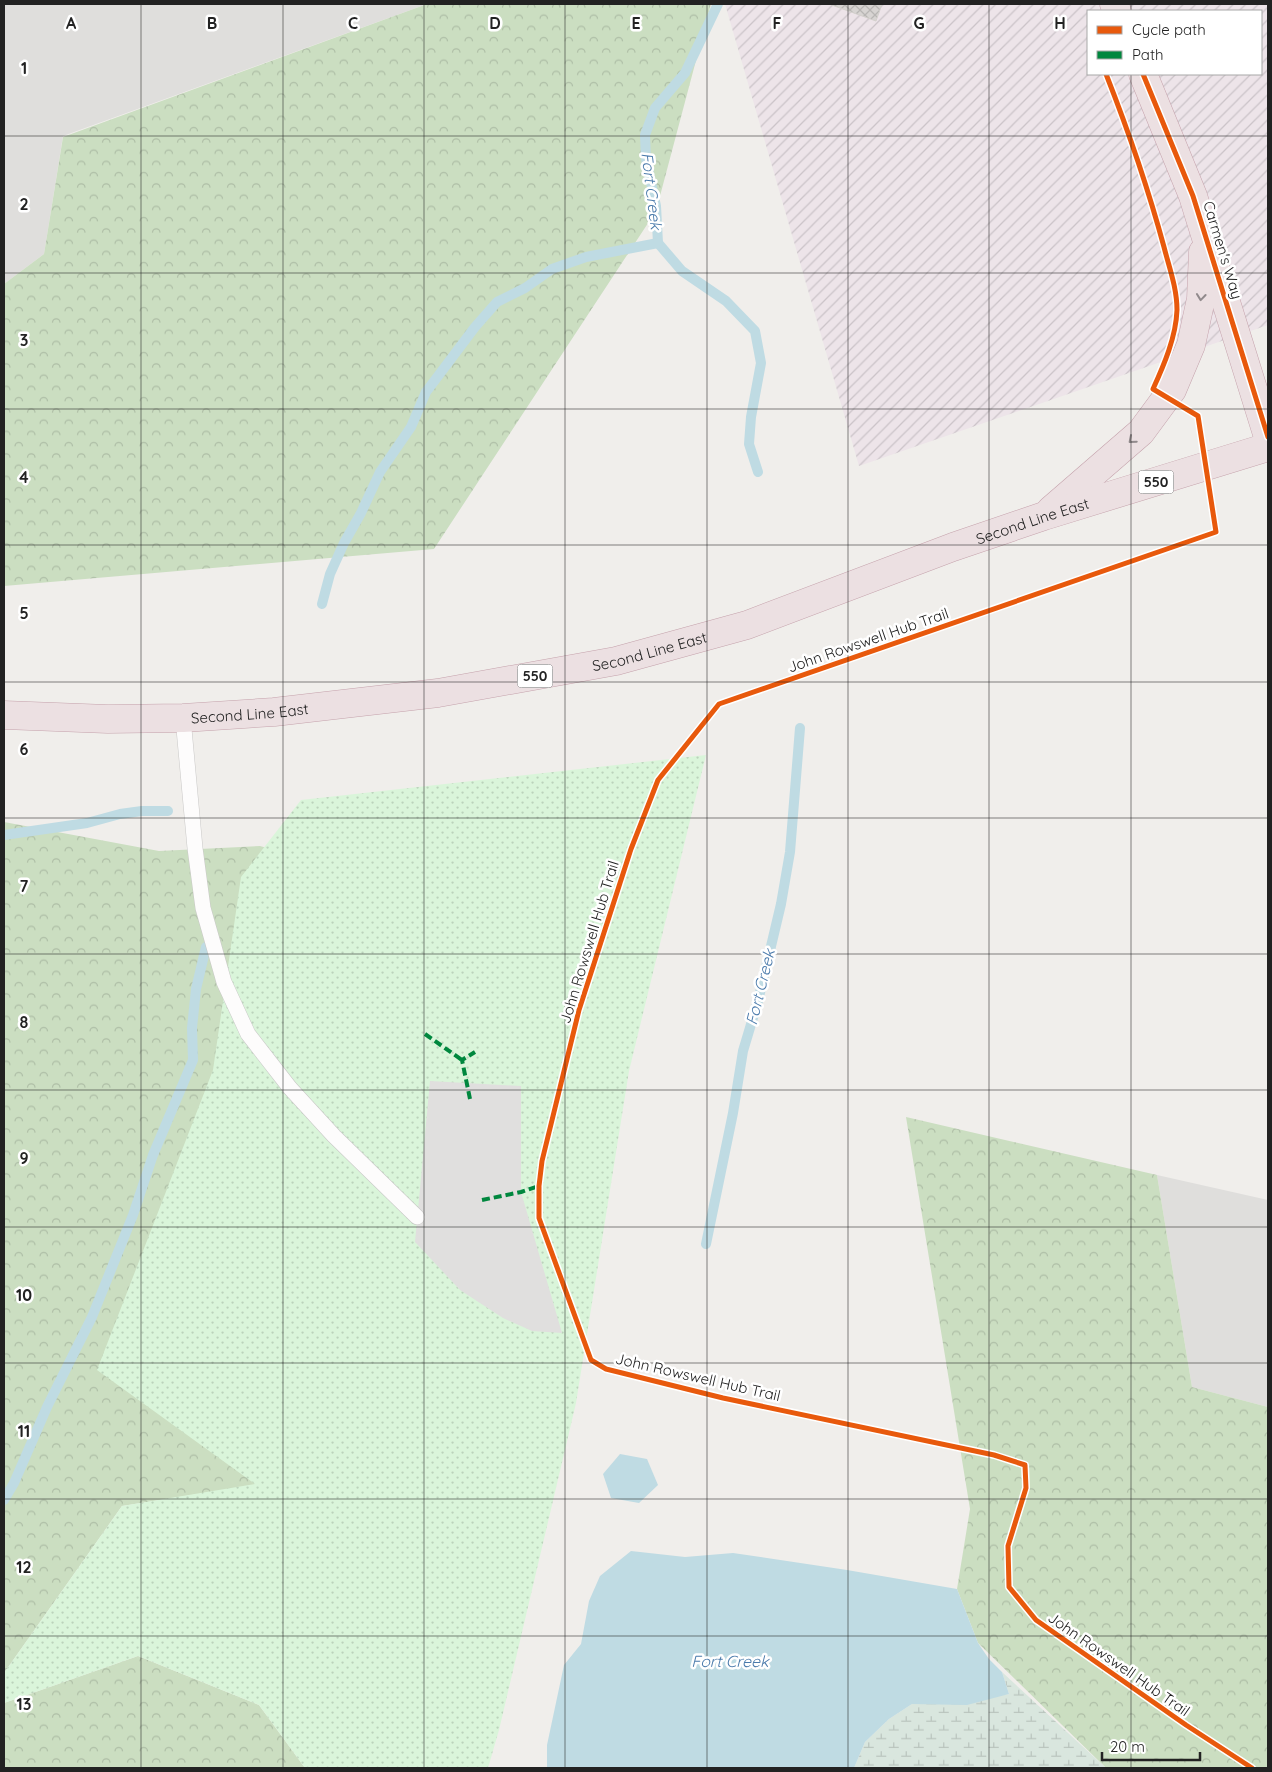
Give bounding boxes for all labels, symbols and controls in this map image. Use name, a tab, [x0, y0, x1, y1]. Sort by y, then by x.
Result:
legend	[1087, 10, 1262, 75]
text: A	[66, 13, 77, 33]
text: B	[207, 13, 217, 33]
text: C	[348, 13, 358, 33]
text: D	[489, 13, 501, 33]
text: E	[631, 13, 641, 33]
text: F	[773, 13, 782, 33]
text: G	[913, 13, 925, 33]
text: H	[1054, 13, 1066, 33]
text: Cycle path	[1132, 20, 1206, 39]
text: Path	[1132, 45, 1164, 64]
text: 1	[21, 58, 27, 78]
water label: Fort Creek	[637, 151, 667, 232]
text: 2	[19, 194, 29, 214]
street label: Carmen's Way	[1199, 199, 1247, 301]
one-way arrow	[1196, 293, 1207, 301]
text: 3	[20, 330, 28, 350]
one-way arrow	[1128, 434, 1137, 443]
text: 4	[19, 467, 29, 487]
road number: 550	[1138, 471, 1174, 494]
street label: Second Line East	[973, 493, 1091, 548]
text: 5	[19, 603, 29, 623]
street label: John Rowswell Hub Trail	[785, 604, 951, 676]
street label: Second Line East	[591, 627, 709, 675]
road number: 550	[518, 664, 552, 688]
street label: Second Line East	[190, 699, 310, 727]
text: 6	[20, 739, 29, 759]
street label: John Rowswell Hub Trail	[555, 858, 623, 1026]
text: 7	[20, 876, 29, 896]
water label: Fort Creek	[741, 946, 779, 1027]
text: 8	[20, 1012, 29, 1032]
text: 9	[19, 1148, 29, 1168]
text: 10	[16, 1285, 32, 1305]
street label: John Rowswell Hub Trail	[614, 1349, 782, 1405]
text: 11	[18, 1421, 30, 1441]
text: 12	[16, 1557, 32, 1577]
street label: John Rowswell Hub Trail	[1044, 1608, 1194, 1720]
water label: Fort Creek	[691, 1651, 770, 1671]
text: 13	[17, 1694, 31, 1714]
scale bar	[1102, 1730, 1200, 1762]
text: 20 m	[1110, 1737, 1145, 1756]

